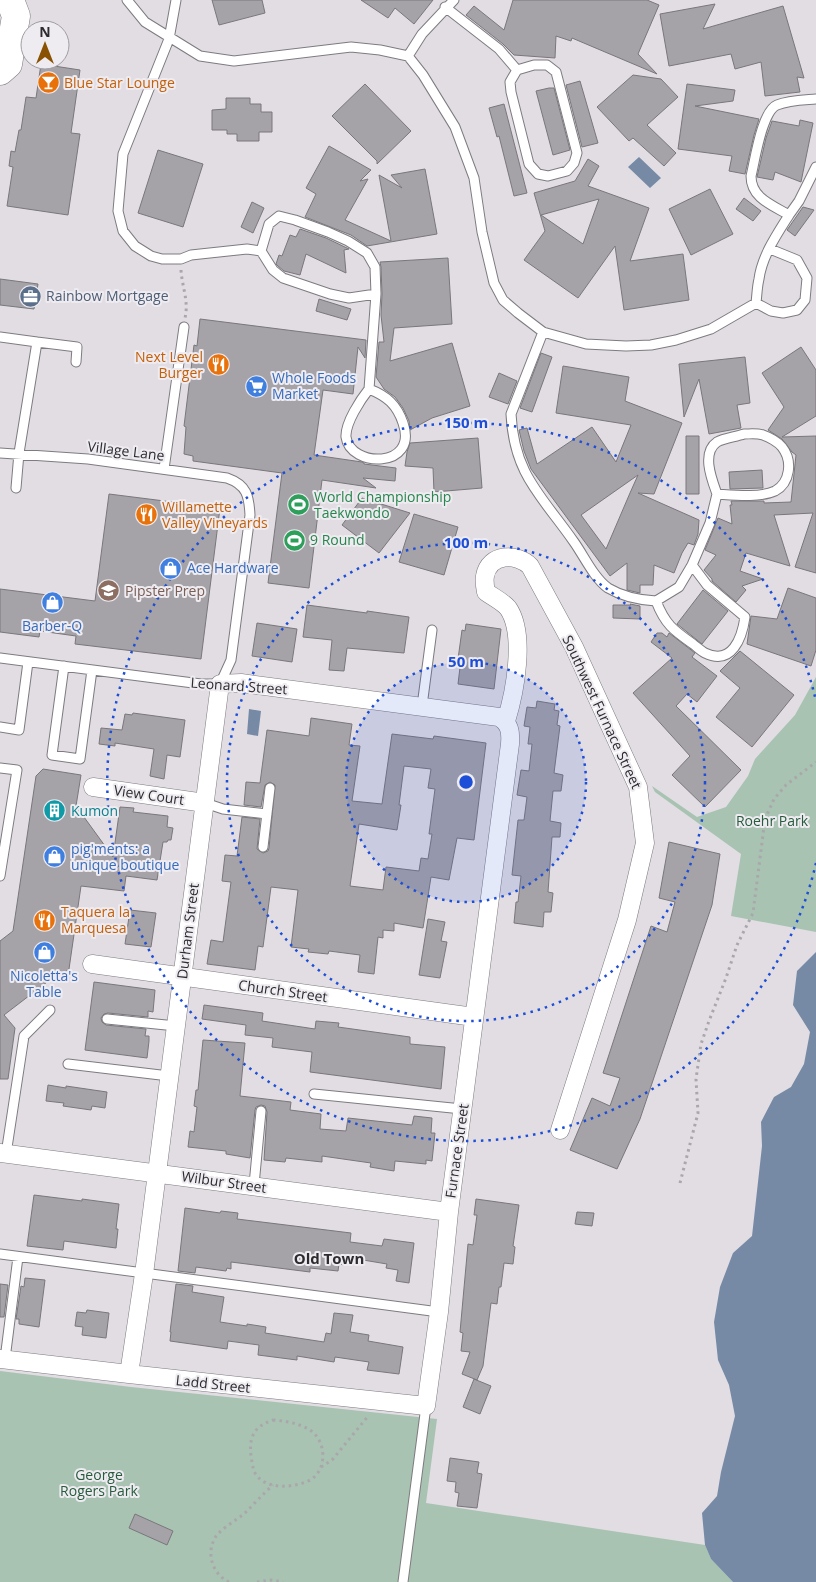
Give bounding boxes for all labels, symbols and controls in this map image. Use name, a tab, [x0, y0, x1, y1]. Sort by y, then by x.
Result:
north arrow	[20, 20, 70, 70]
text: N	[39, 22, 51, 41]
bar icon: Blue Star Lounge	[36, 71, 60, 95]
place label: Blue Star Lounge	[64, 73, 175, 92]
office icon: Rainbow Mortgage	[18, 284, 42, 308]
place label: Rainbow Mortgage	[46, 286, 169, 305]
place label: Next Level Burger	[135, 347, 203, 382]
restaurant icon: Next Level Burger	[207, 353, 231, 377]
place label: Whole Foods Market	[272, 368, 357, 403]
supermarket icon: Whole Foods Market	[244, 374, 268, 398]
text: 150 m	[444, 412, 488, 432]
street label: Village Lane	[87, 436, 166, 465]
place label: World Championship Taekwondo	[314, 487, 451, 522]
sports icon: World Championship Taekwondo	[286, 493, 310, 517]
place label: Willamette Valley Vineyards	[162, 497, 268, 532]
restaurant icon: Willamette Valley Vineyards	[134, 503, 158, 527]
sports icon: 9 Round	[282, 528, 306, 552]
place label: 9 Round	[310, 530, 364, 549]
text: 100 m	[444, 532, 488, 552]
shop icon: Ace Hardware	[159, 556, 183, 580]
place label: Ace Hardware	[187, 558, 279, 577]
school or university icon: Pipster Prep	[97, 579, 121, 603]
place label: Pipster Prep	[125, 581, 205, 600]
shop icon: Barber-Q	[40, 591, 64, 615]
place label: Barber-Q	[22, 616, 82, 635]
street label: Southwest Furnace Street	[558, 632, 646, 792]
text: 50 m	[448, 651, 484, 671]
street label: Leonard Street	[190, 673, 288, 698]
centre of rings	[457, 773, 475, 791]
street label: View Court	[113, 780, 185, 809]
building icon: Kumon	[43, 799, 67, 823]
place label: Kumon	[71, 801, 118, 820]
park label: Roehr Park	[736, 811, 809, 830]
place label: pig'ments: a unique boutique	[71, 839, 180, 874]
shop icon: pig'ments: a unique boutique	[43, 845, 67, 869]
street label: Durham Street	[172, 882, 203, 980]
place label: Taquera la Marquesa	[61, 902, 130, 937]
restaurant icon: Taquera la Marquesa	[33, 908, 57, 932]
shop icon: Nicoletta's Table	[32, 941, 56, 965]
place label: Nicoletta's Table	[10, 966, 78, 1001]
street label: Church Street	[237, 975, 329, 1006]
street label: Furnace Street	[440, 1102, 473, 1199]
street label: Wilbur Street	[180, 1166, 268, 1197]
district label: Old Town	[294, 1248, 364, 1268]
street label: Ladd Street	[175, 1370, 251, 1397]
park label: George Rogers Park	[60, 1465, 139, 1500]

